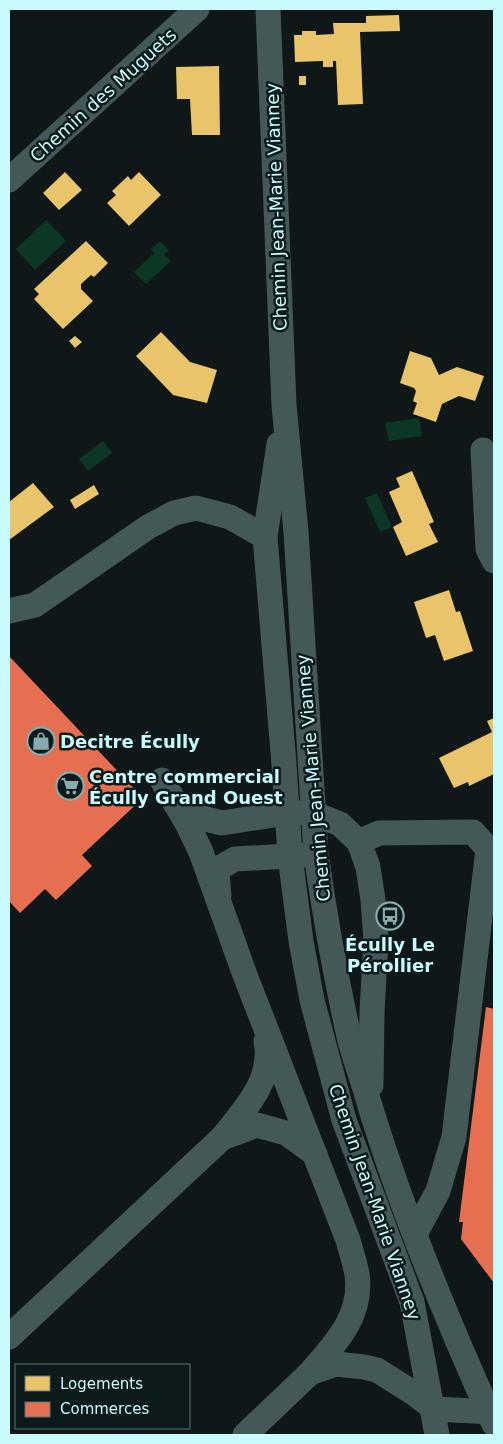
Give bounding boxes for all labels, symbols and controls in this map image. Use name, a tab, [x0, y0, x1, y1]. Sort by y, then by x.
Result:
street label: Chemin des Muguets	[26, 24, 180, 166]
street label: Chemin Jean-Marie Vianney	[261, 82, 291, 331]
street label: Chemin Jean-Marie Vianney	[292, 653, 334, 903]
shop icon: Decitre Écully	[26, 726, 56, 756]
place label: Decitre Écully	[60, 731, 200, 752]
place label: Centre commercial Écully Grand Ouest	[89, 766, 283, 808]
supermarket icon: Centre commercial Écully Grand Ouest	[55, 771, 85, 801]
bus stop icon: Écully Le Pérollier	[375, 901, 405, 931]
place label: Écully Le Pérollier	[345, 934, 435, 976]
street label: Chemin Jean-Marie Vianney	[325, 1081, 425, 1323]
legend	[15, 1364, 190, 1429]
text: Logements	[60, 1375, 143, 1393]
text: Commerces	[60, 1400, 149, 1418]

